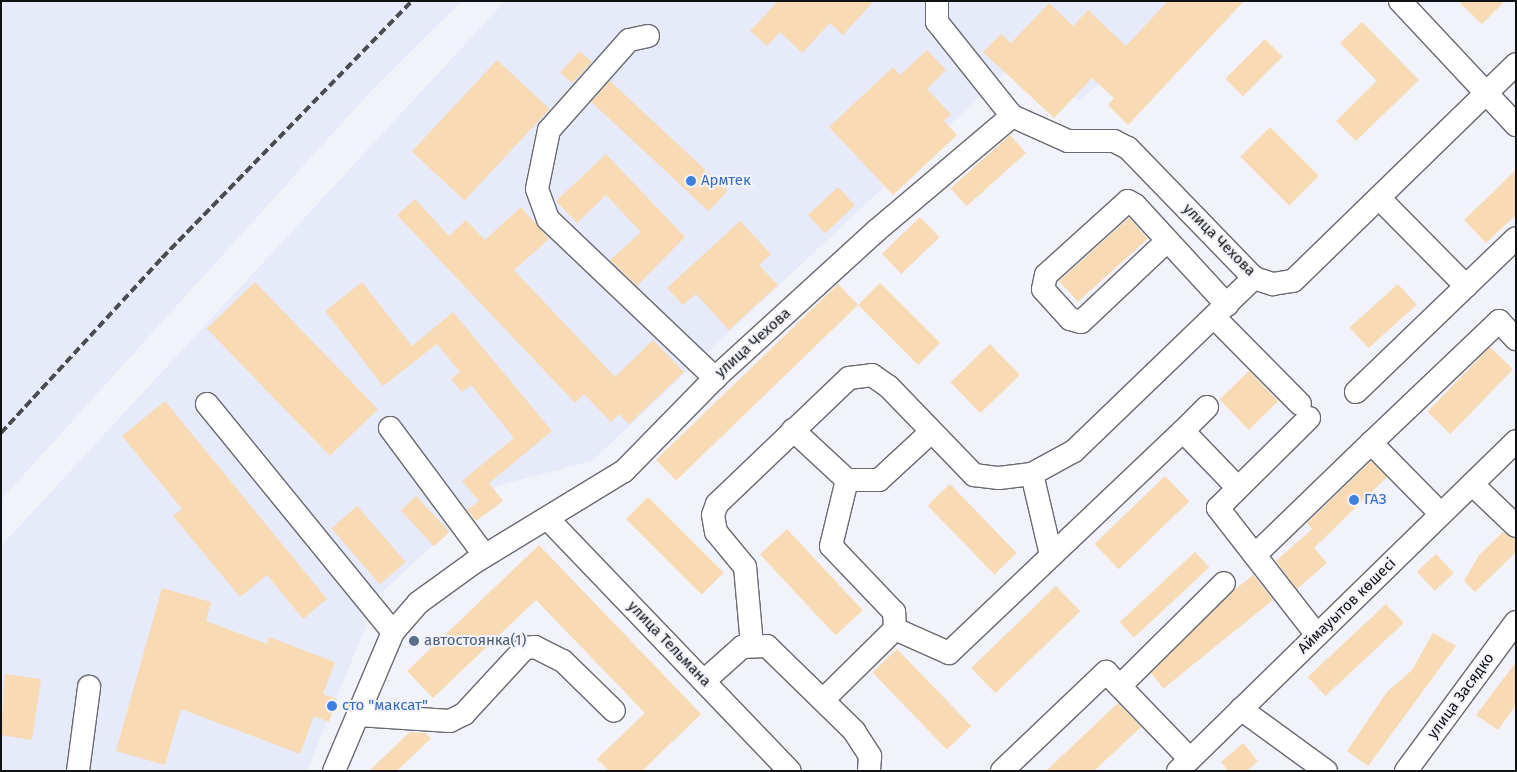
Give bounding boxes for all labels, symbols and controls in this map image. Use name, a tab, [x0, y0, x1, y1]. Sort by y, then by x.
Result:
place label: Армтек	[701, 172, 751, 190]
marker: Армтек	[685, 175, 697, 187]
street label: улица Чехова	[1179, 200, 1259, 280]
street label: улица Чехова	[712, 304, 794, 382]
place label: ГАЗ	[1364, 491, 1387, 509]
marker: ГАЗ	[1348, 494, 1360, 506]
street label: Аймауытов көшесі	[1294, 555, 1400, 657]
street label: улица Тельмана	[623, 597, 715, 691]
place label: автостоянка(1)	[424, 632, 526, 650]
marker: автостоянка(1)	[408, 635, 420, 647]
street label: улица Засядко	[1424, 649, 1498, 743]
place label: сто "максат"	[342, 697, 428, 715]
marker: сто "максат"	[326, 700, 338, 712]

